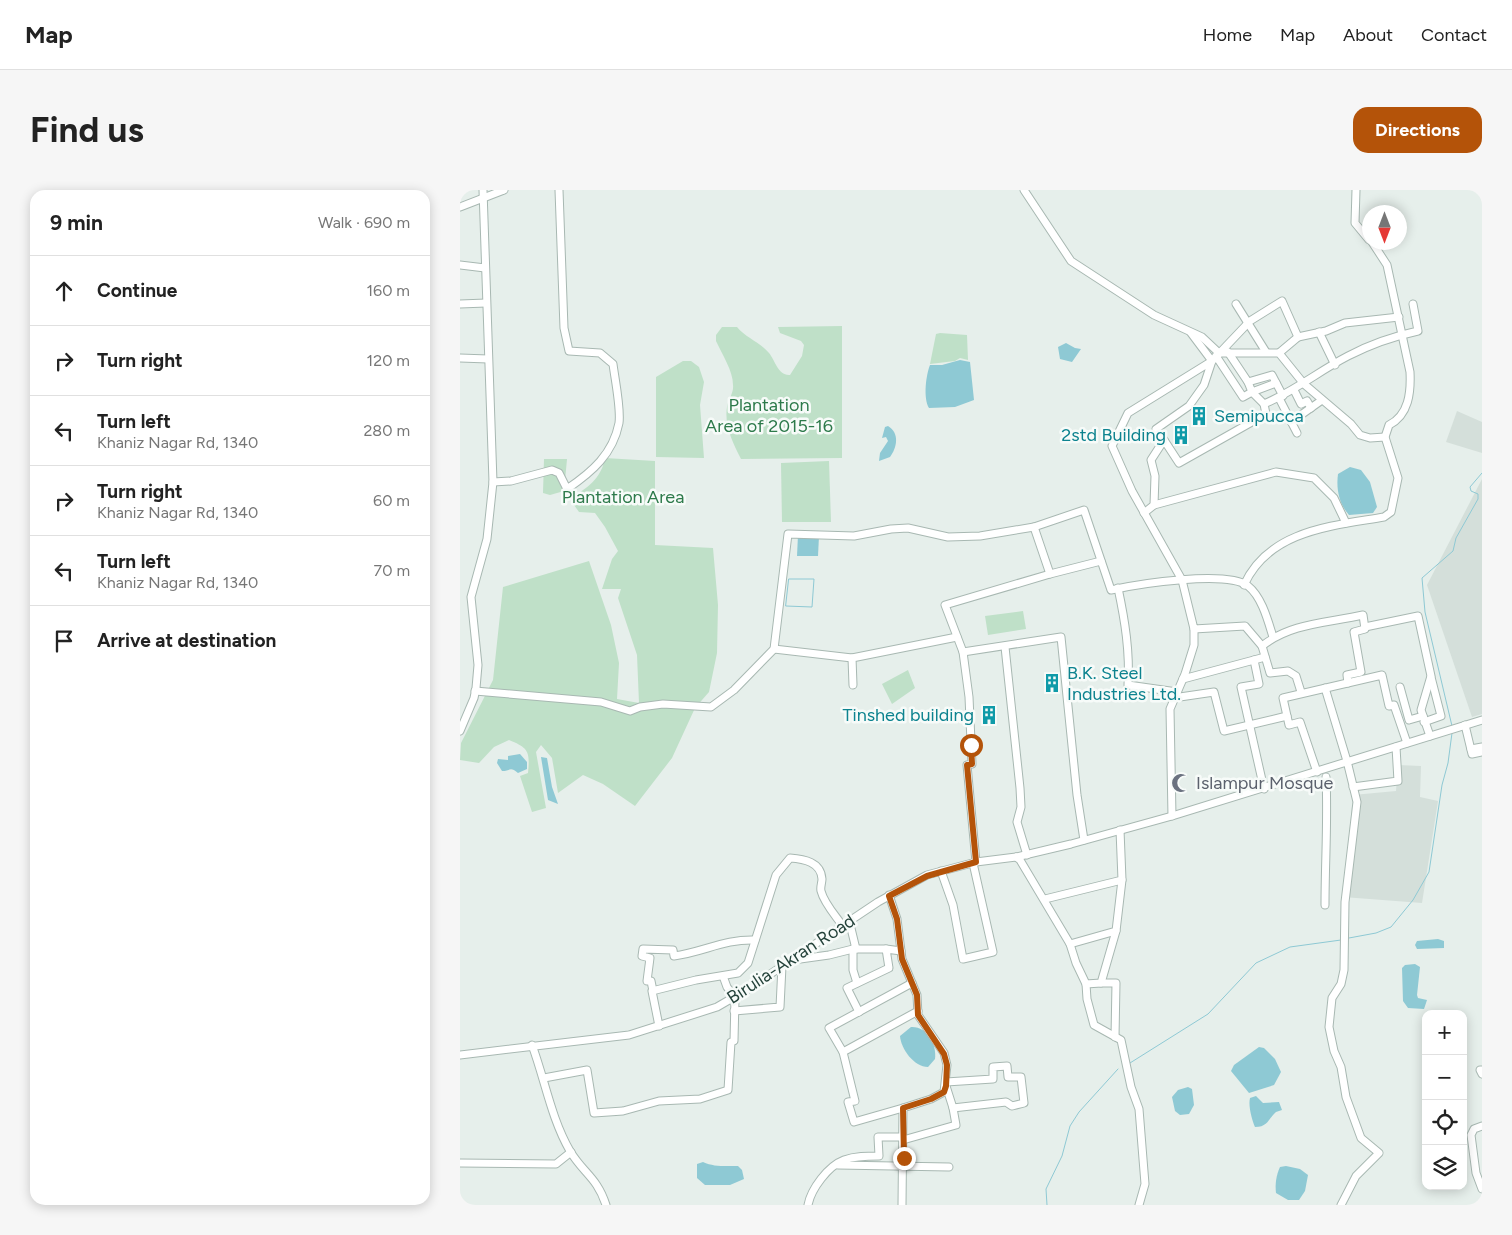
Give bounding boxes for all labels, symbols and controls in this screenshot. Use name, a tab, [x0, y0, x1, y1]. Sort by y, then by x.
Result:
text: Map	[25, 20, 73, 49]
text: Home	[1203, 24, 1252, 46]
text: Map	[1280, 24, 1315, 46]
text: About	[1343, 24, 1393, 46]
text: Contact	[1421, 24, 1487, 46]
button: Directions	[1353, 107, 1482, 153]
text: Find us	[30, 109, 144, 151]
north arrow	[1362, 205, 1407, 250]
text: 9 min	[50, 210, 103, 235]
text: Walk · 690 m	[318, 213, 410, 232]
icon: ahead	[50, 277, 78, 305]
text: Continue	[97, 279, 177, 302]
text: 160 m	[367, 281, 410, 300]
icon: right	[50, 347, 78, 375]
text: Turn right	[97, 349, 183, 372]
text: 120 m	[367, 351, 410, 370]
park label: Plantation Area of 2015-16	[705, 394, 833, 437]
building icon: Semipucca	[1188, 405, 1210, 427]
place label: Semipucca	[1214, 405, 1304, 427]
text: Turn left	[97, 410, 171, 433]
icon: left	[50, 417, 78, 445]
text: 280 m	[363, 421, 410, 440]
place label: 2std Building	[1061, 424, 1166, 446]
building icon: 2std Building	[1170, 424, 1192, 446]
text: Khaniz Nagar Rd, 1340	[97, 433, 258, 452]
text: Turn right	[97, 480, 183, 503]
park label: Plantation Area	[562, 486, 684, 508]
icon: right	[50, 487, 78, 515]
text: 60 m	[373, 491, 410, 510]
text: Khaniz Nagar Rd, 1340	[97, 503, 258, 522]
text: Turn left	[97, 550, 171, 573]
icon: left	[50, 557, 78, 585]
text: 70 m	[374, 561, 410, 580]
text: Khaniz Nagar Rd, 1340	[97, 573, 258, 592]
icon: arrive	[50, 627, 78, 655]
text: Arrive at destination	[97, 629, 276, 652]
place label: B.K. Steel Industries Ltd.	[1067, 662, 1181, 705]
building icon: B.K. Steel Industries Ltd.	[1041, 672, 1063, 694]
place label: Tinshed building	[843, 704, 974, 726]
building icon: Tinshed building	[978, 704, 1000, 726]
route start	[960, 734, 983, 757]
mosque icon: Islampur Mosque	[1170, 772, 1192, 794]
place label: Islampur Mosque	[1196, 772, 1333, 794]
street label: Birulia-Akran Road	[723, 909, 859, 1009]
map controls	[1422, 1010, 1467, 1190]
button: +	[1422, 1010, 1467, 1055]
button: −	[1422, 1055, 1467, 1100]
button: locate	[1422, 1100, 1467, 1145]
button: layers	[1422, 1145, 1467, 1190]
route end	[893, 1147, 916, 1170]

